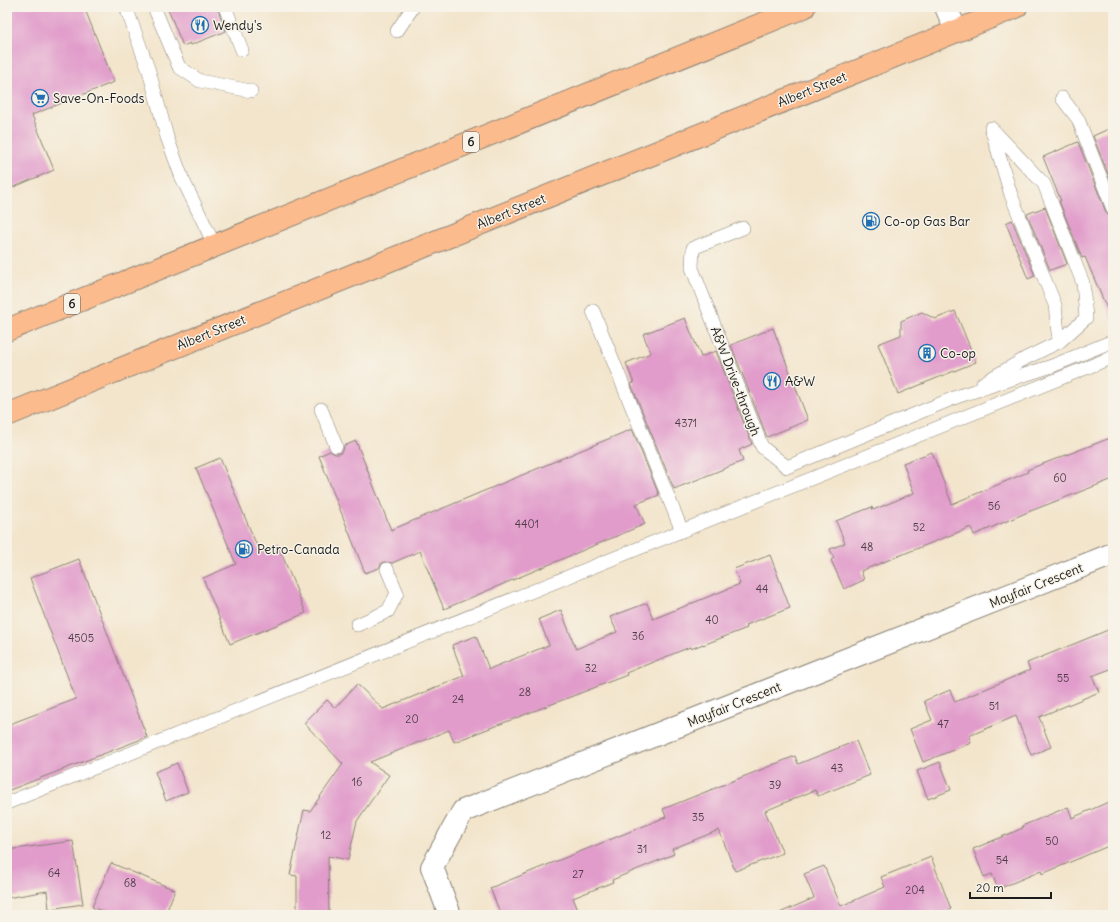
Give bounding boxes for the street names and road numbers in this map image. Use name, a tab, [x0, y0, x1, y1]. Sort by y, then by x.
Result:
street label: Albert Street	[775, 68, 850, 111]
road number: 6	[463, 132, 479, 152]
street label: Albert Street	[474, 190, 549, 233]
road number: 6	[64, 294, 80, 314]
street label: Albert Street	[174, 311, 249, 354]
street label: A&W Drive-through	[707, 324, 764, 439]
street label: Mayfair Crescent	[987, 559, 1086, 612]
street label: Mayfair Crescent	[685, 678, 784, 731]

